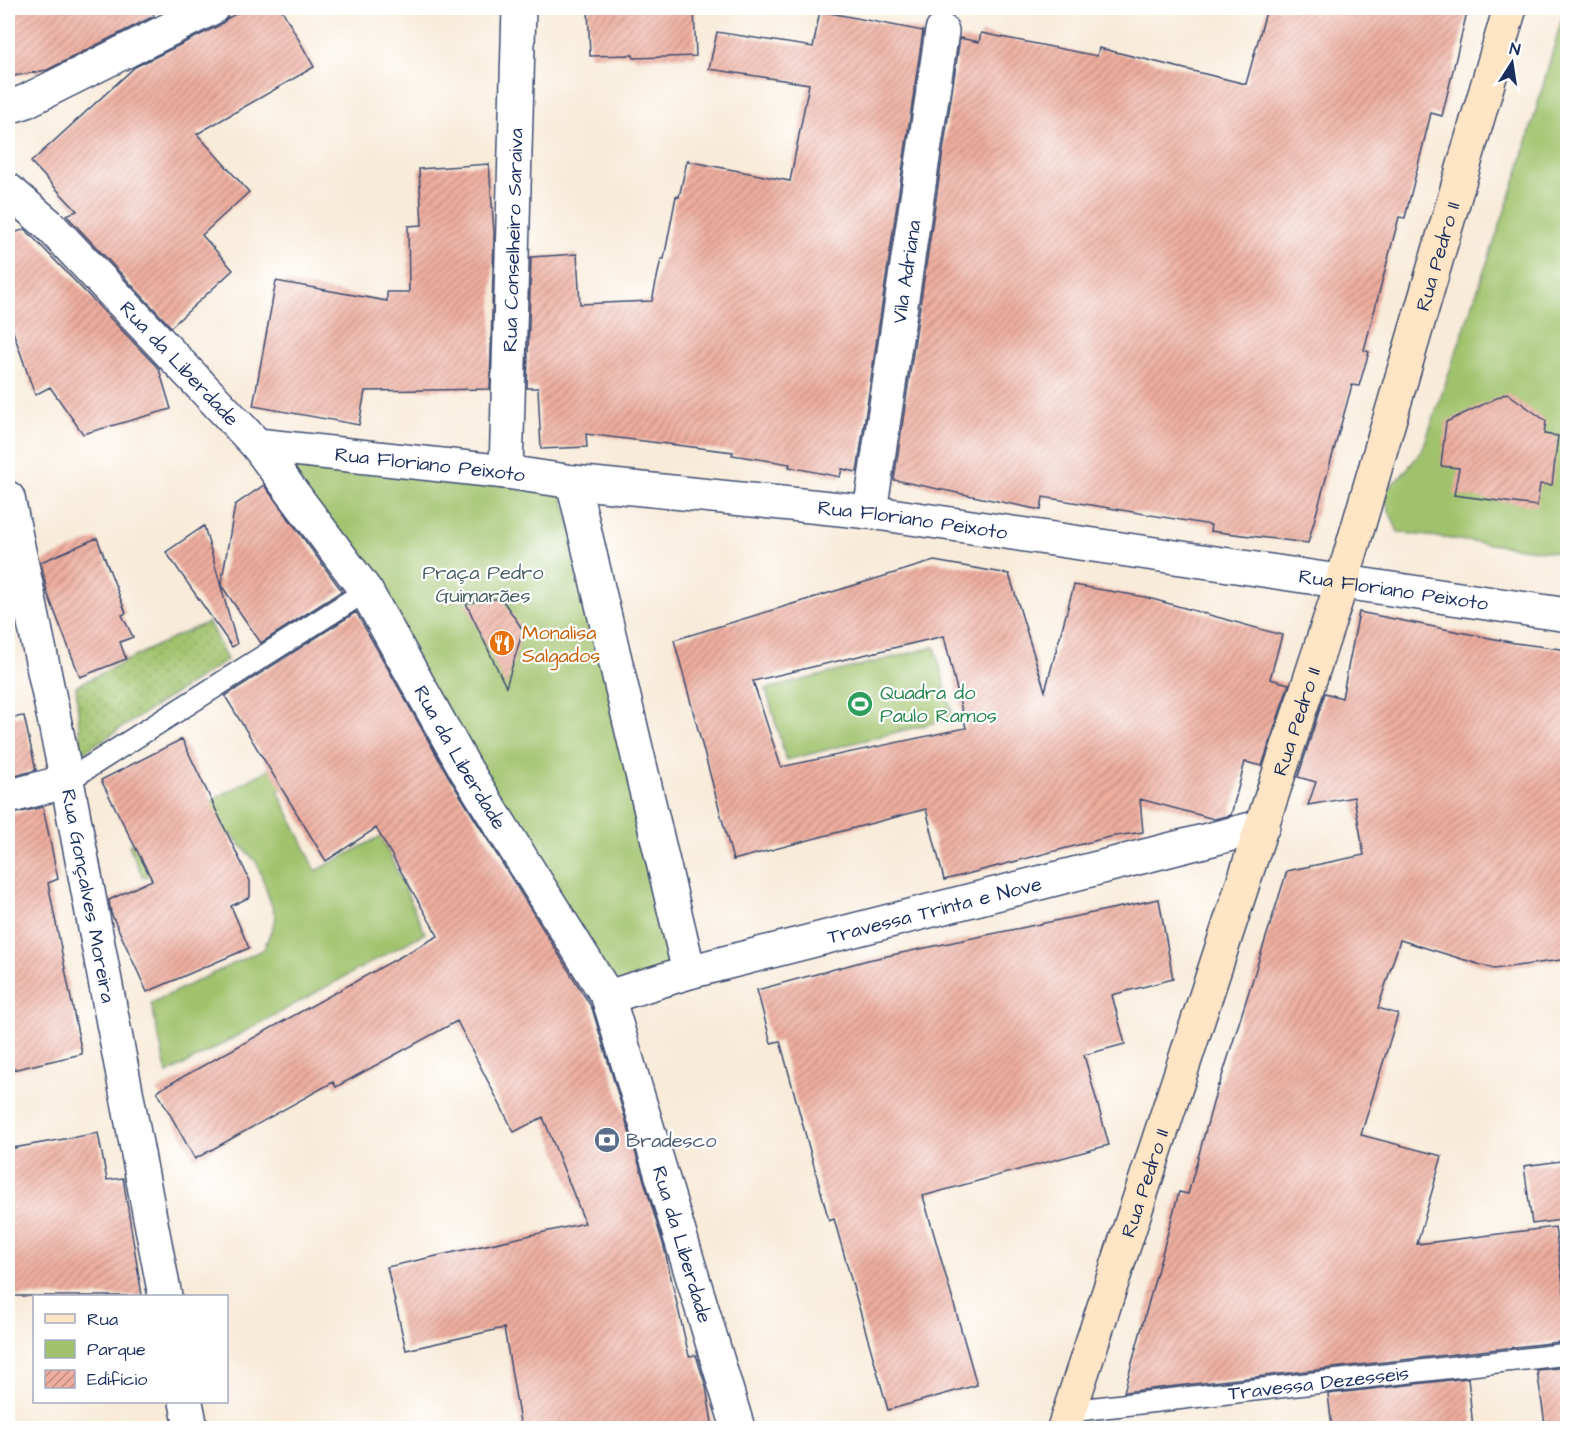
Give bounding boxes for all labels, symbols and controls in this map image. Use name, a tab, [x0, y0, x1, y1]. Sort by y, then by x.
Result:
north arrow	[1482, 33, 1542, 93]
text: N	[1508, 38, 1522, 61]
street label: Rua Conselheiro Saraiva	[496, 128, 531, 352]
street label: Rua Pedro II	[1409, 198, 1468, 315]
street label: Vila Adriana	[885, 218, 929, 326]
street label: Rua da Liberdade	[113, 295, 245, 433]
street label: Rua Floriano Peixoto	[333, 441, 527, 490]
street label: Rua Floriano Peixoto	[817, 494, 1009, 547]
park label: Praça Pedro Guimarães	[423, 559, 543, 610]
street label: Rua Floriano Peixoto	[1297, 562, 1490, 618]
place label: Monalisa Salgados	[522, 619, 600, 671]
restaurant icon: Monalisa Salgados	[487, 628, 517, 658]
street label: Rua Pedro II	[1266, 664, 1328, 779]
place label: Quadra do Paulo Ramos	[880, 679, 997, 730]
street label: Rua da Liberdade	[406, 681, 513, 835]
sports icon: Quadra do Paulo Ramos	[845, 689, 875, 719]
street label: Rua Gonçalves Moreira	[54, 787, 122, 1005]
street label: Travessa Trinta e Nove	[825, 870, 1045, 951]
bank icon: Bradesco	[592, 1125, 622, 1155]
street label: Rua Pedro II	[1115, 1125, 1176, 1241]
place label: Bradesco	[626, 1127, 716, 1155]
street label: Rua da Liberdade	[645, 1163, 719, 1327]
legend	[33, 1295, 228, 1403]
text: Rua	[87, 1307, 118, 1332]
text: Parque	[87, 1337, 146, 1362]
street label: Travessa Dezesseis	[1227, 1359, 1410, 1408]
text: Edifício	[87, 1367, 147, 1392]

